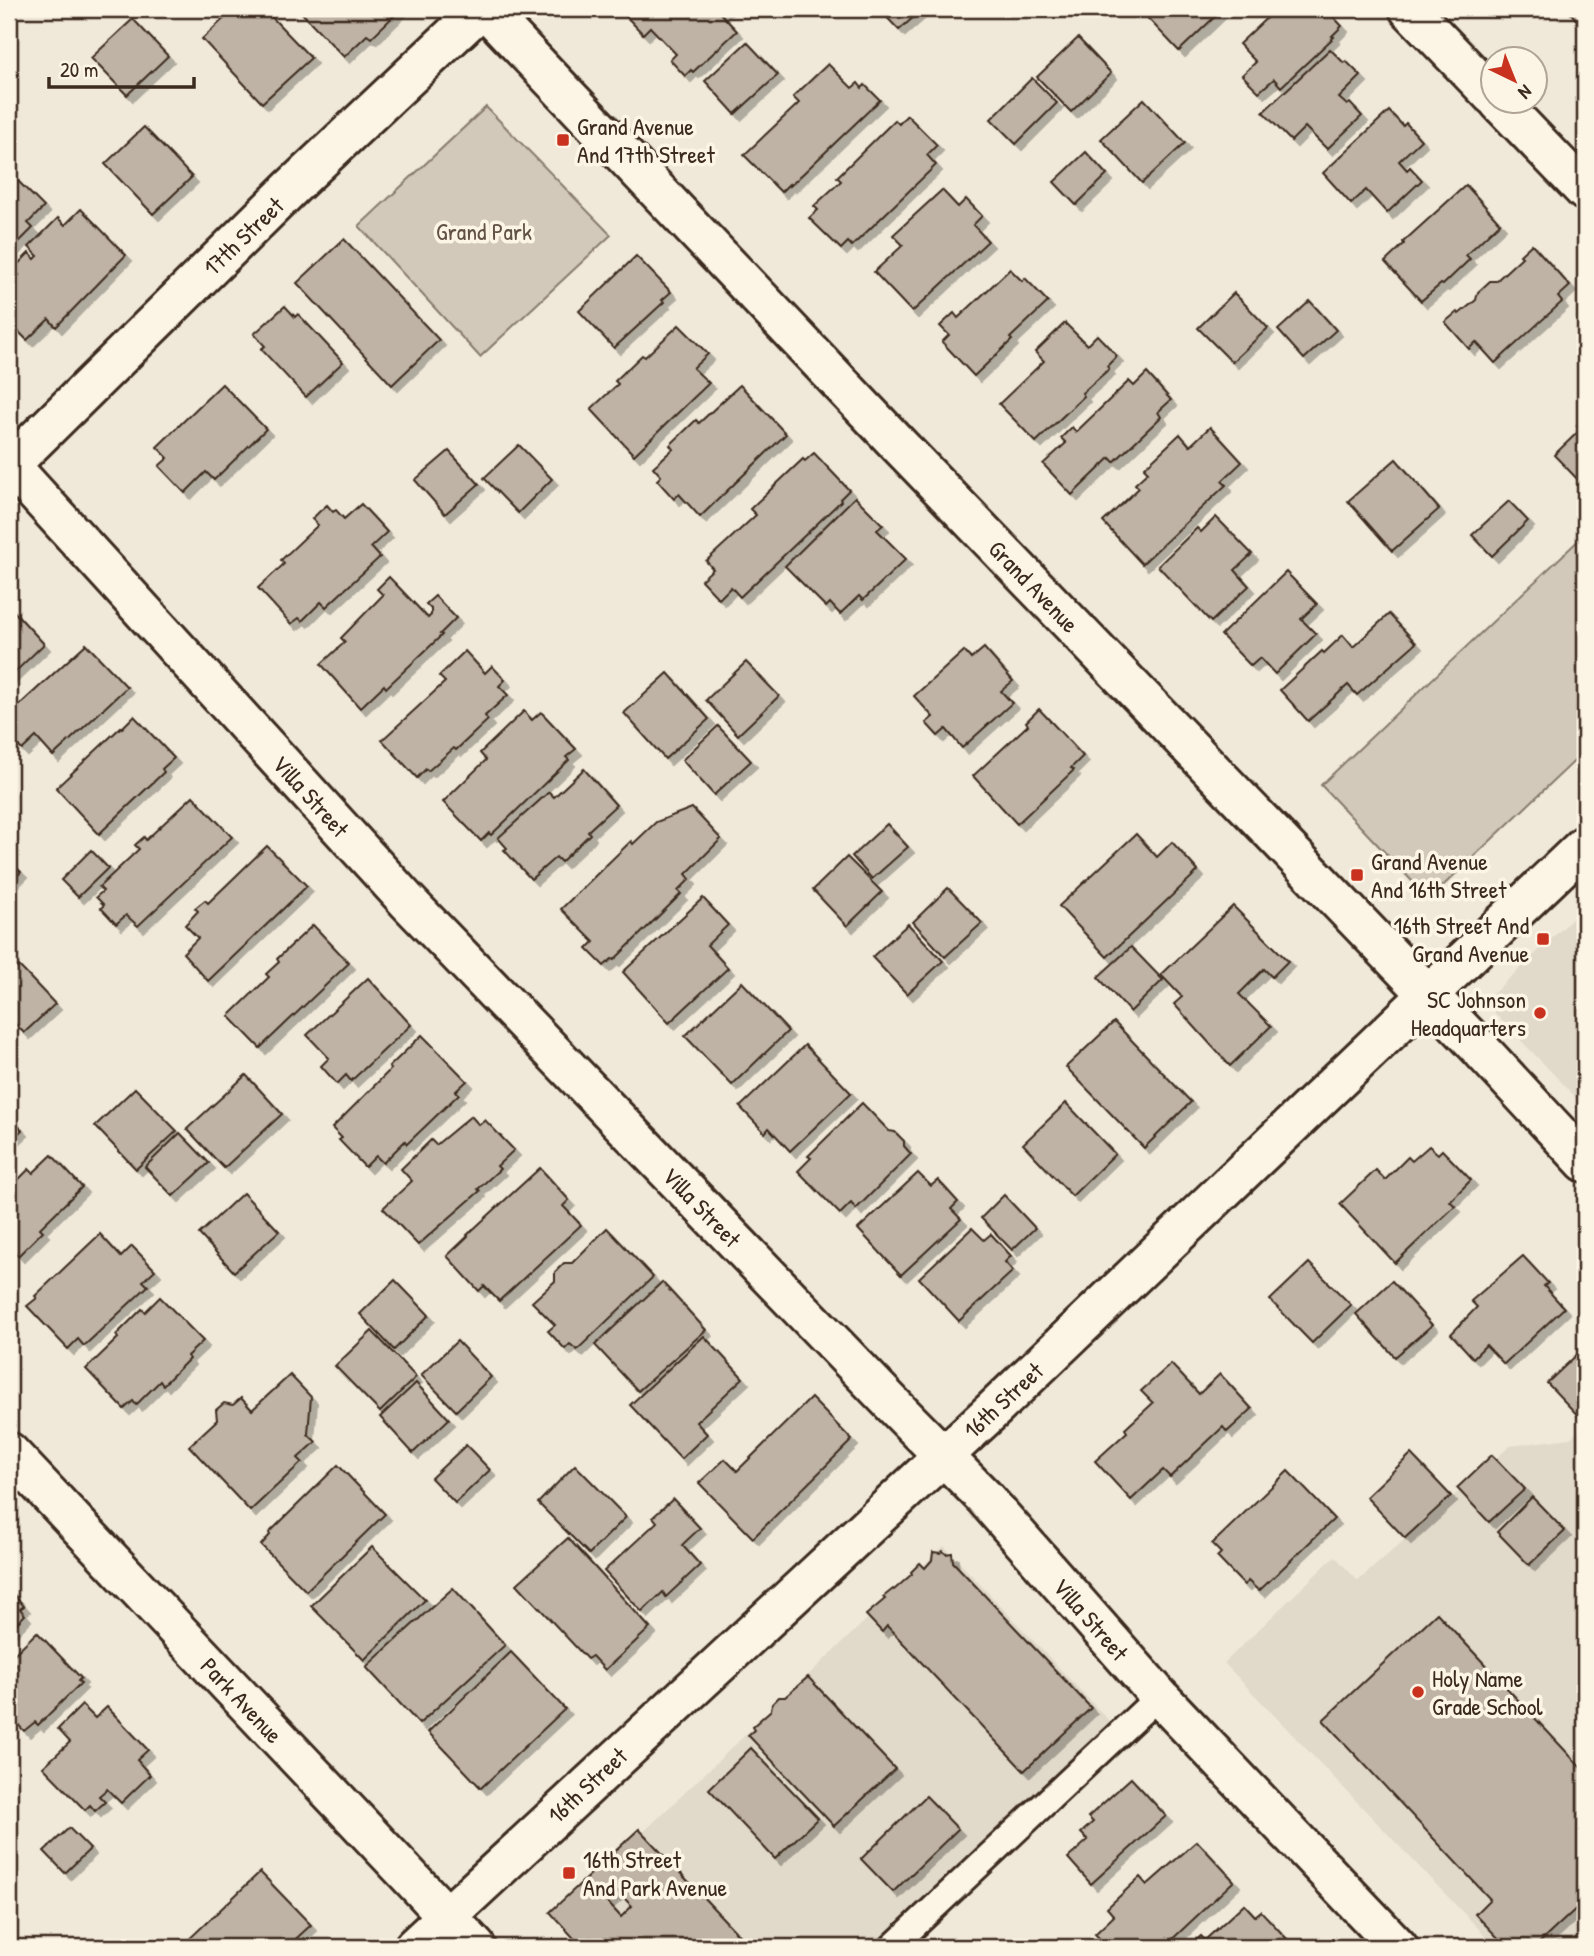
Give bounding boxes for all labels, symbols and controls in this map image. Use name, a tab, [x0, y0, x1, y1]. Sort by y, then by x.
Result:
scale bar	[49, 46, 194, 90]
north arrow	[1478, 46, 1548, 116]
text: 20 m	[60, 55, 98, 84]
text: N	[1513, 79, 1538, 105]
place label: Grand Avenue And 17th Street	[577, 110, 716, 170]
marker: Grand Avenue And 17th Street	[555, 132, 571, 148]
street label: 17th Street	[196, 189, 291, 282]
park label: Grand Park	[436, 215, 532, 247]
street label: Grand Avenue	[982, 533, 1086, 639]
street label: Villa Street	[266, 748, 357, 844]
place label: Grand Avenue And 16th Street	[1371, 845, 1507, 905]
marker: Grand Avenue And 16th Street	[1349, 867, 1365, 883]
place label: 16th Street And Grand Avenue	[1394, 909, 1529, 969]
marker: 16th Street And Grand Avenue	[1535, 931, 1551, 947]
place label: SC Johnson Headquarters	[1411, 983, 1526, 1043]
marker: SC Johnson Headquarters	[1532, 1005, 1548, 1021]
street label: Villa Street	[656, 1160, 749, 1255]
street label: 16th Street	[956, 1354, 1050, 1445]
street label: Villa Street	[1046, 1571, 1136, 1668]
street label: Park Avenue	[194, 1650, 290, 1750]
place label: Holy Name Grade School	[1432, 1662, 1543, 1722]
marker: Holy Name Grade School	[1410, 1684, 1426, 1700]
street label: 16th Street	[540, 1739, 634, 1830]
place label: 16th Street And Park Avenue	[583, 1843, 727, 1903]
marker: 16th Street And Park Avenue	[561, 1865, 577, 1881]

